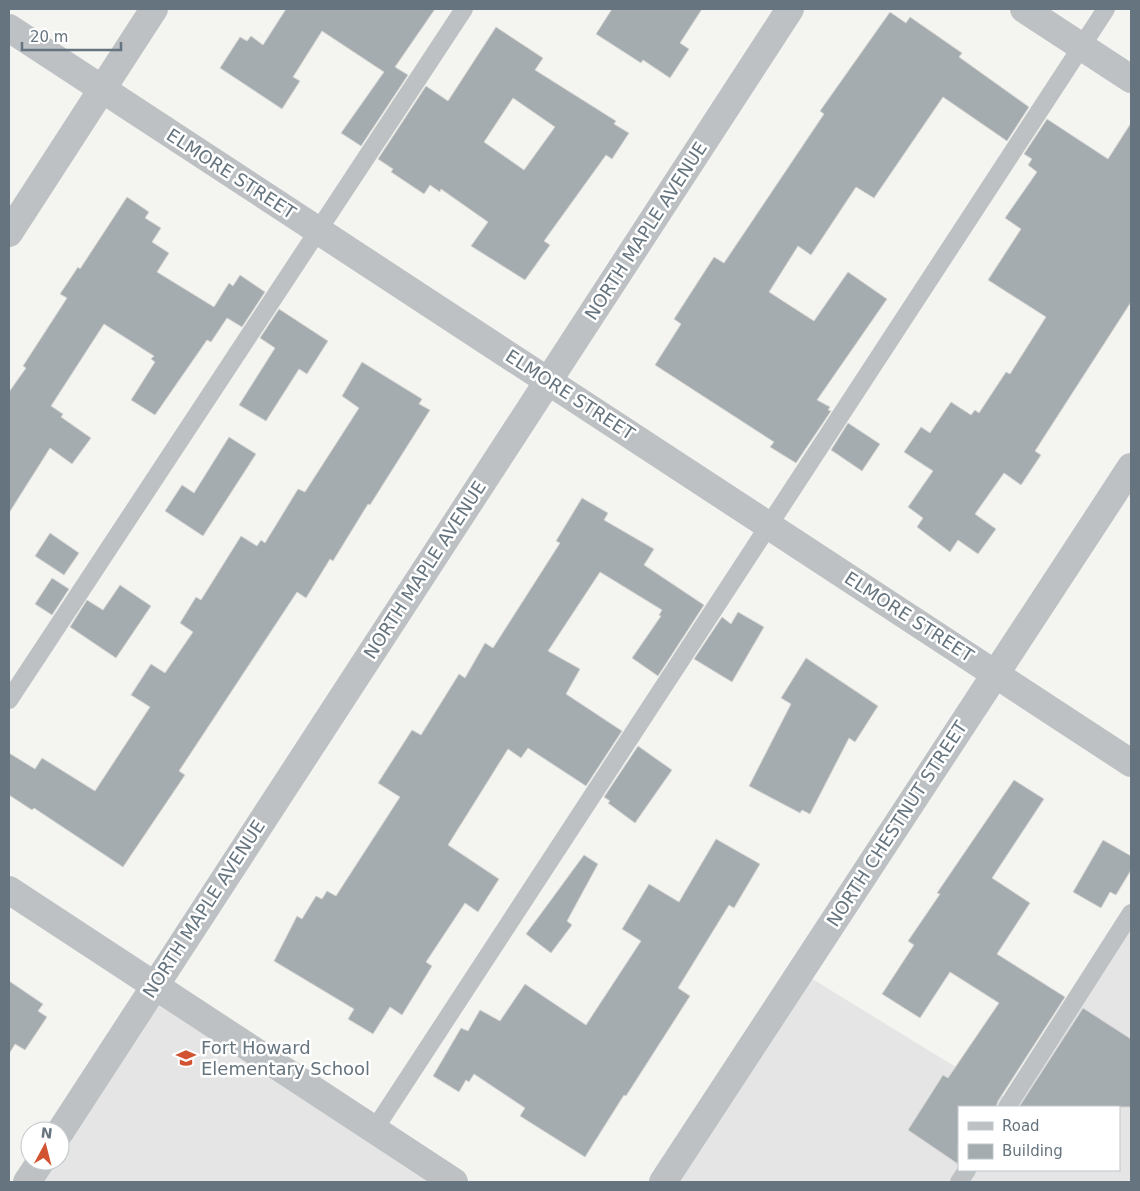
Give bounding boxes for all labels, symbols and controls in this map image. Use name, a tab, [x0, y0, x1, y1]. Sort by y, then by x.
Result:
scale bar	[22, 20, 121, 52]
text: 20 m	[30, 28, 68, 46]
street label: ELMORE STREET	[163, 124, 300, 224]
street label: NORTH MAPLE AVENUE	[580, 138, 711, 324]
street label: ELMORE STREET	[502, 345, 639, 445]
street label: NORTH MAPLE AVENUE	[359, 477, 490, 663]
street label: ELMORE STREET	[841, 567, 978, 667]
street label: NORTH CHESTNUT STREET	[822, 716, 972, 931]
street label: NORTH MAPLE AVENUE	[138, 816, 269, 1002]
place label: Fort Howard Elementary School	[201, 1037, 370, 1079]
school or university icon: Fort Howard Elementary School	[175, 1047, 197, 1069]
legend	[958, 1106, 1120, 1171]
text: Road	[1002, 1117, 1040, 1135]
north arrow	[20, 1121, 70, 1171]
text: N	[40, 1124, 53, 1142]
text: Building	[1002, 1142, 1063, 1160]

